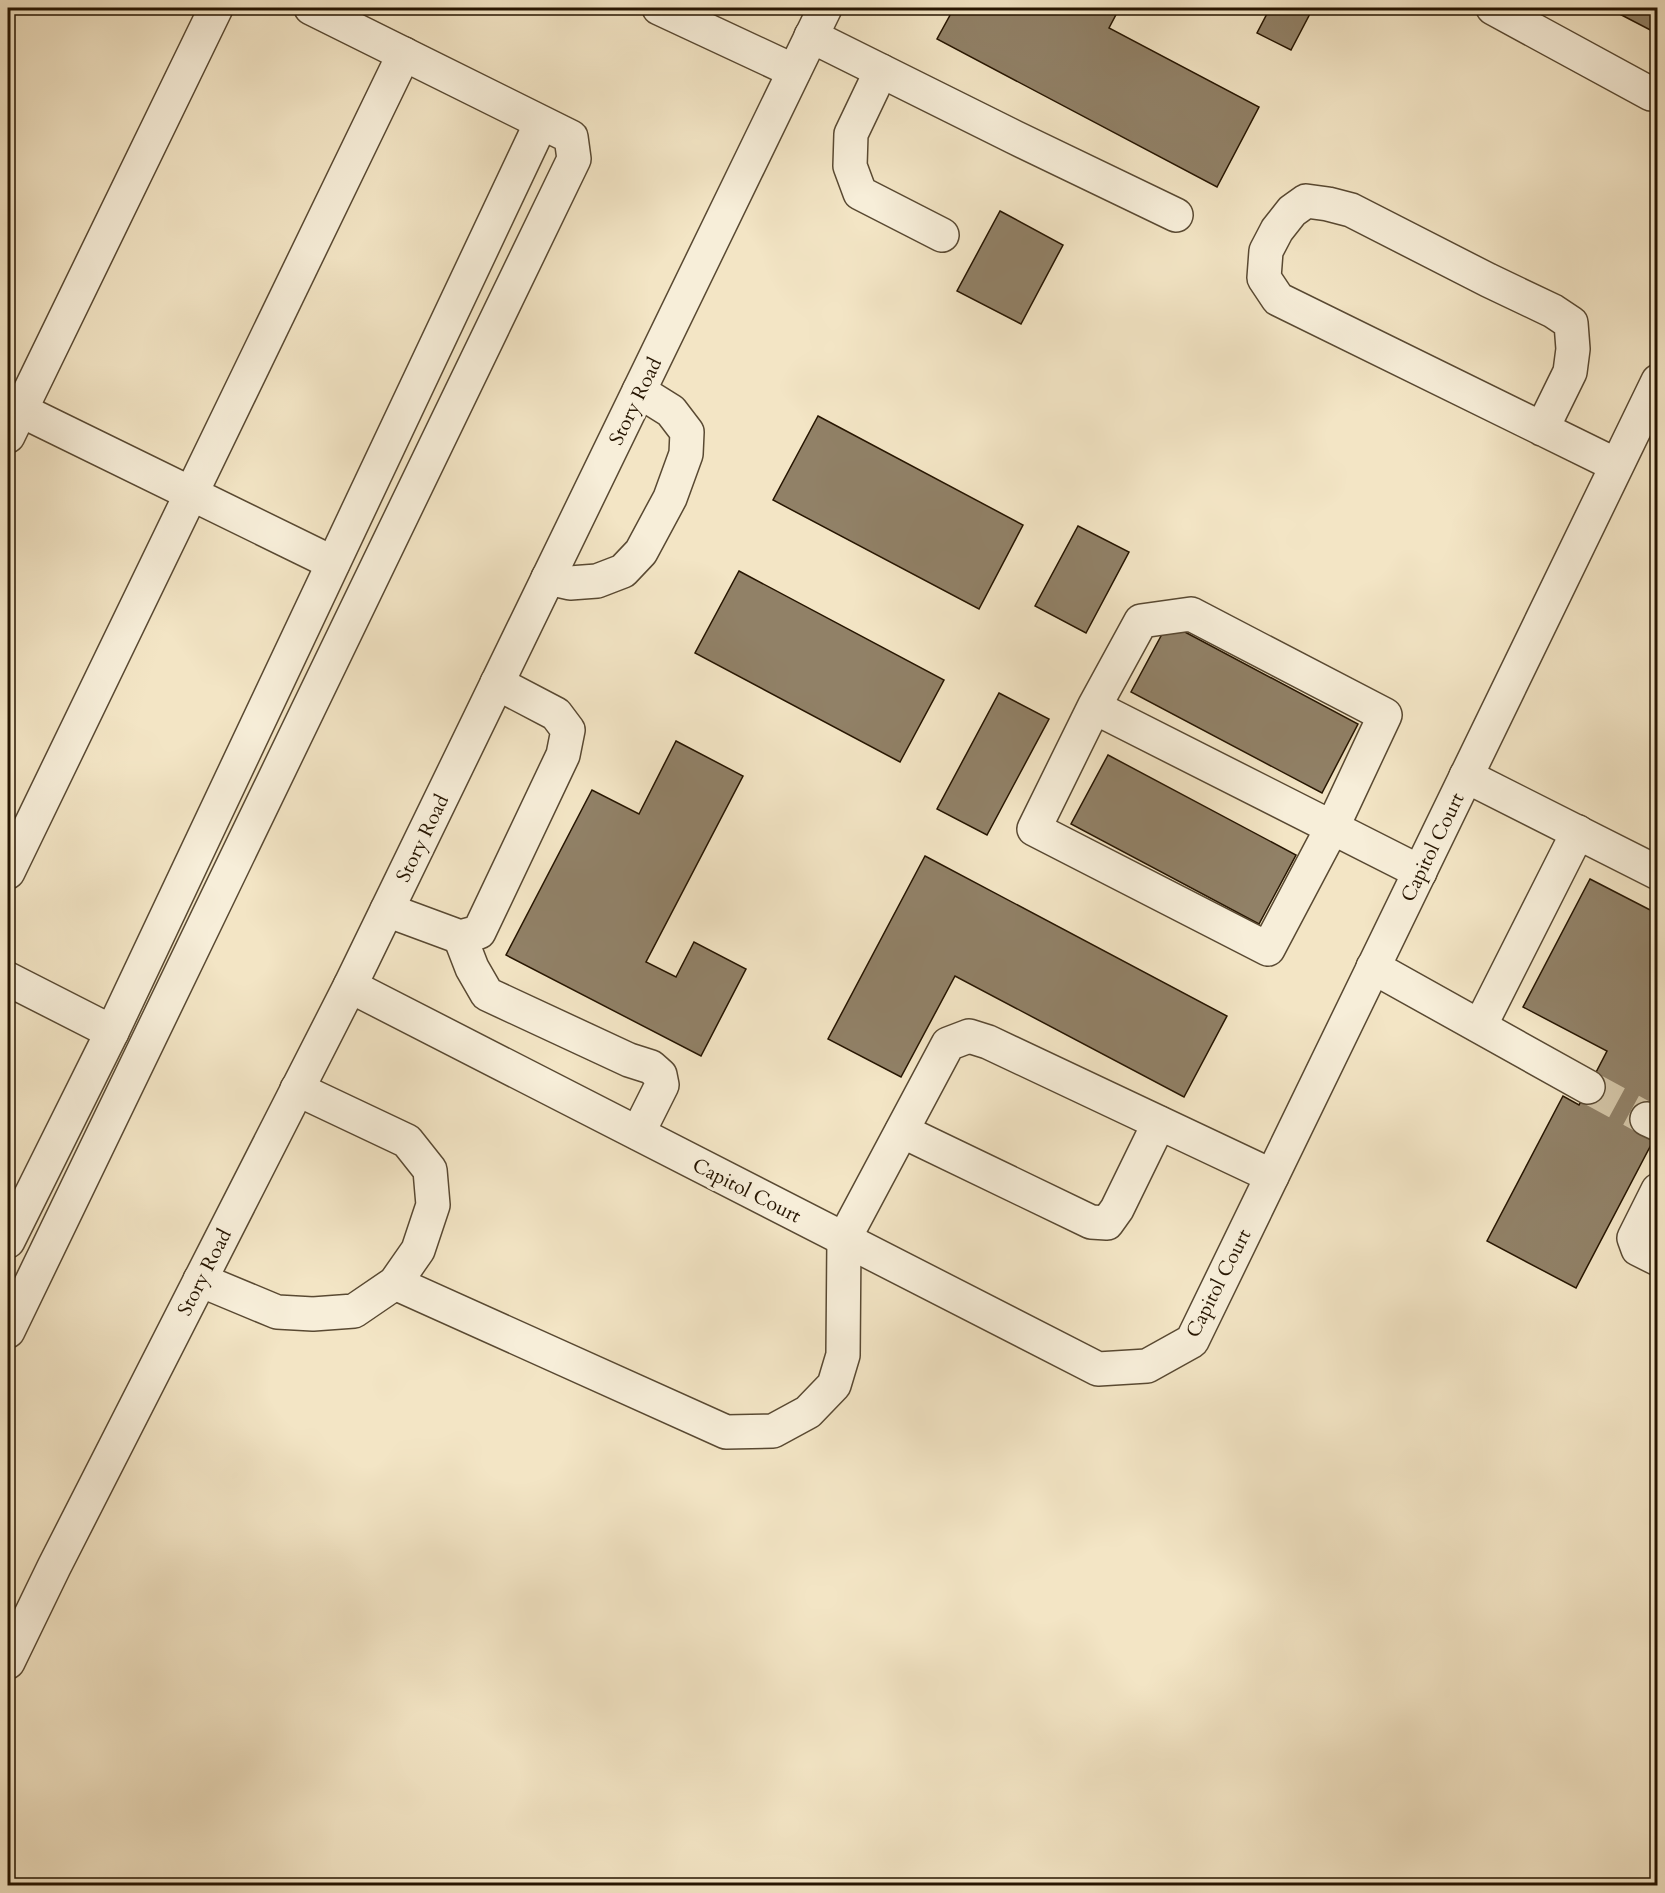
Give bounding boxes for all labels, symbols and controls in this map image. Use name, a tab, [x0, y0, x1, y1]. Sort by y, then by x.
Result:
street label: Story Road	[603, 353, 668, 450]
street label: Capitol Court	[1394, 787, 1471, 906]
street label: Story Road	[390, 790, 455, 887]
street label: Capitol Court	[688, 1152, 806, 1230]
street label: Story Road	[171, 1224, 238, 1320]
street label: Capitol Court	[1180, 1224, 1258, 1342]

